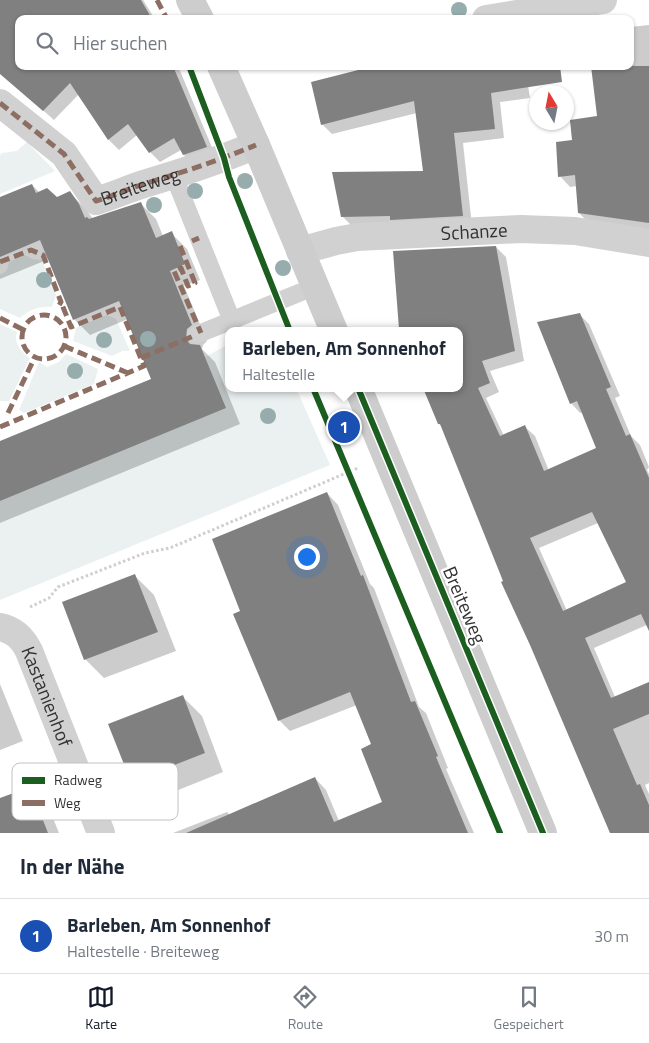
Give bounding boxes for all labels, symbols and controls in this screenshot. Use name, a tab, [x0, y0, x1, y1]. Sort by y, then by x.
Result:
search box	[15, 15, 634, 70]
text: Hier suchen	[73, 28, 168, 57]
icon: search	[33, 29, 61, 57]
north arrow	[529, 85, 574, 130]
street label: Breiteweg	[96, 159, 183, 213]
street label: Schanze	[440, 215, 508, 247]
popup	[225, 327, 463, 392]
text: Barleben, Am Sonnenhof	[242, 333, 446, 362]
text: Haltestelle	[242, 362, 315, 386]
pin: 1	[328, 408, 360, 446]
your location	[294, 544, 320, 570]
street label: Breiteweg	[436, 562, 495, 648]
street label: Kastanienhof	[14, 642, 81, 752]
legend	[12, 763, 178, 820]
text: Radweg	[54, 769, 102, 790]
text: Weg	[54, 792, 80, 813]
text: In der Nähe	[20, 850, 125, 882]
text: Barleben, Am Sonnenhof	[67, 910, 271, 939]
text: 1	[32, 924, 40, 948]
text: 30 m	[594, 924, 629, 948]
text: Haltestelle · Breiteweg	[67, 939, 219, 963]
tab: Karte	[85, 983, 117, 1034]
tab: Route	[288, 983, 323, 1034]
tab: Gespeichert	[494, 983, 564, 1034]

